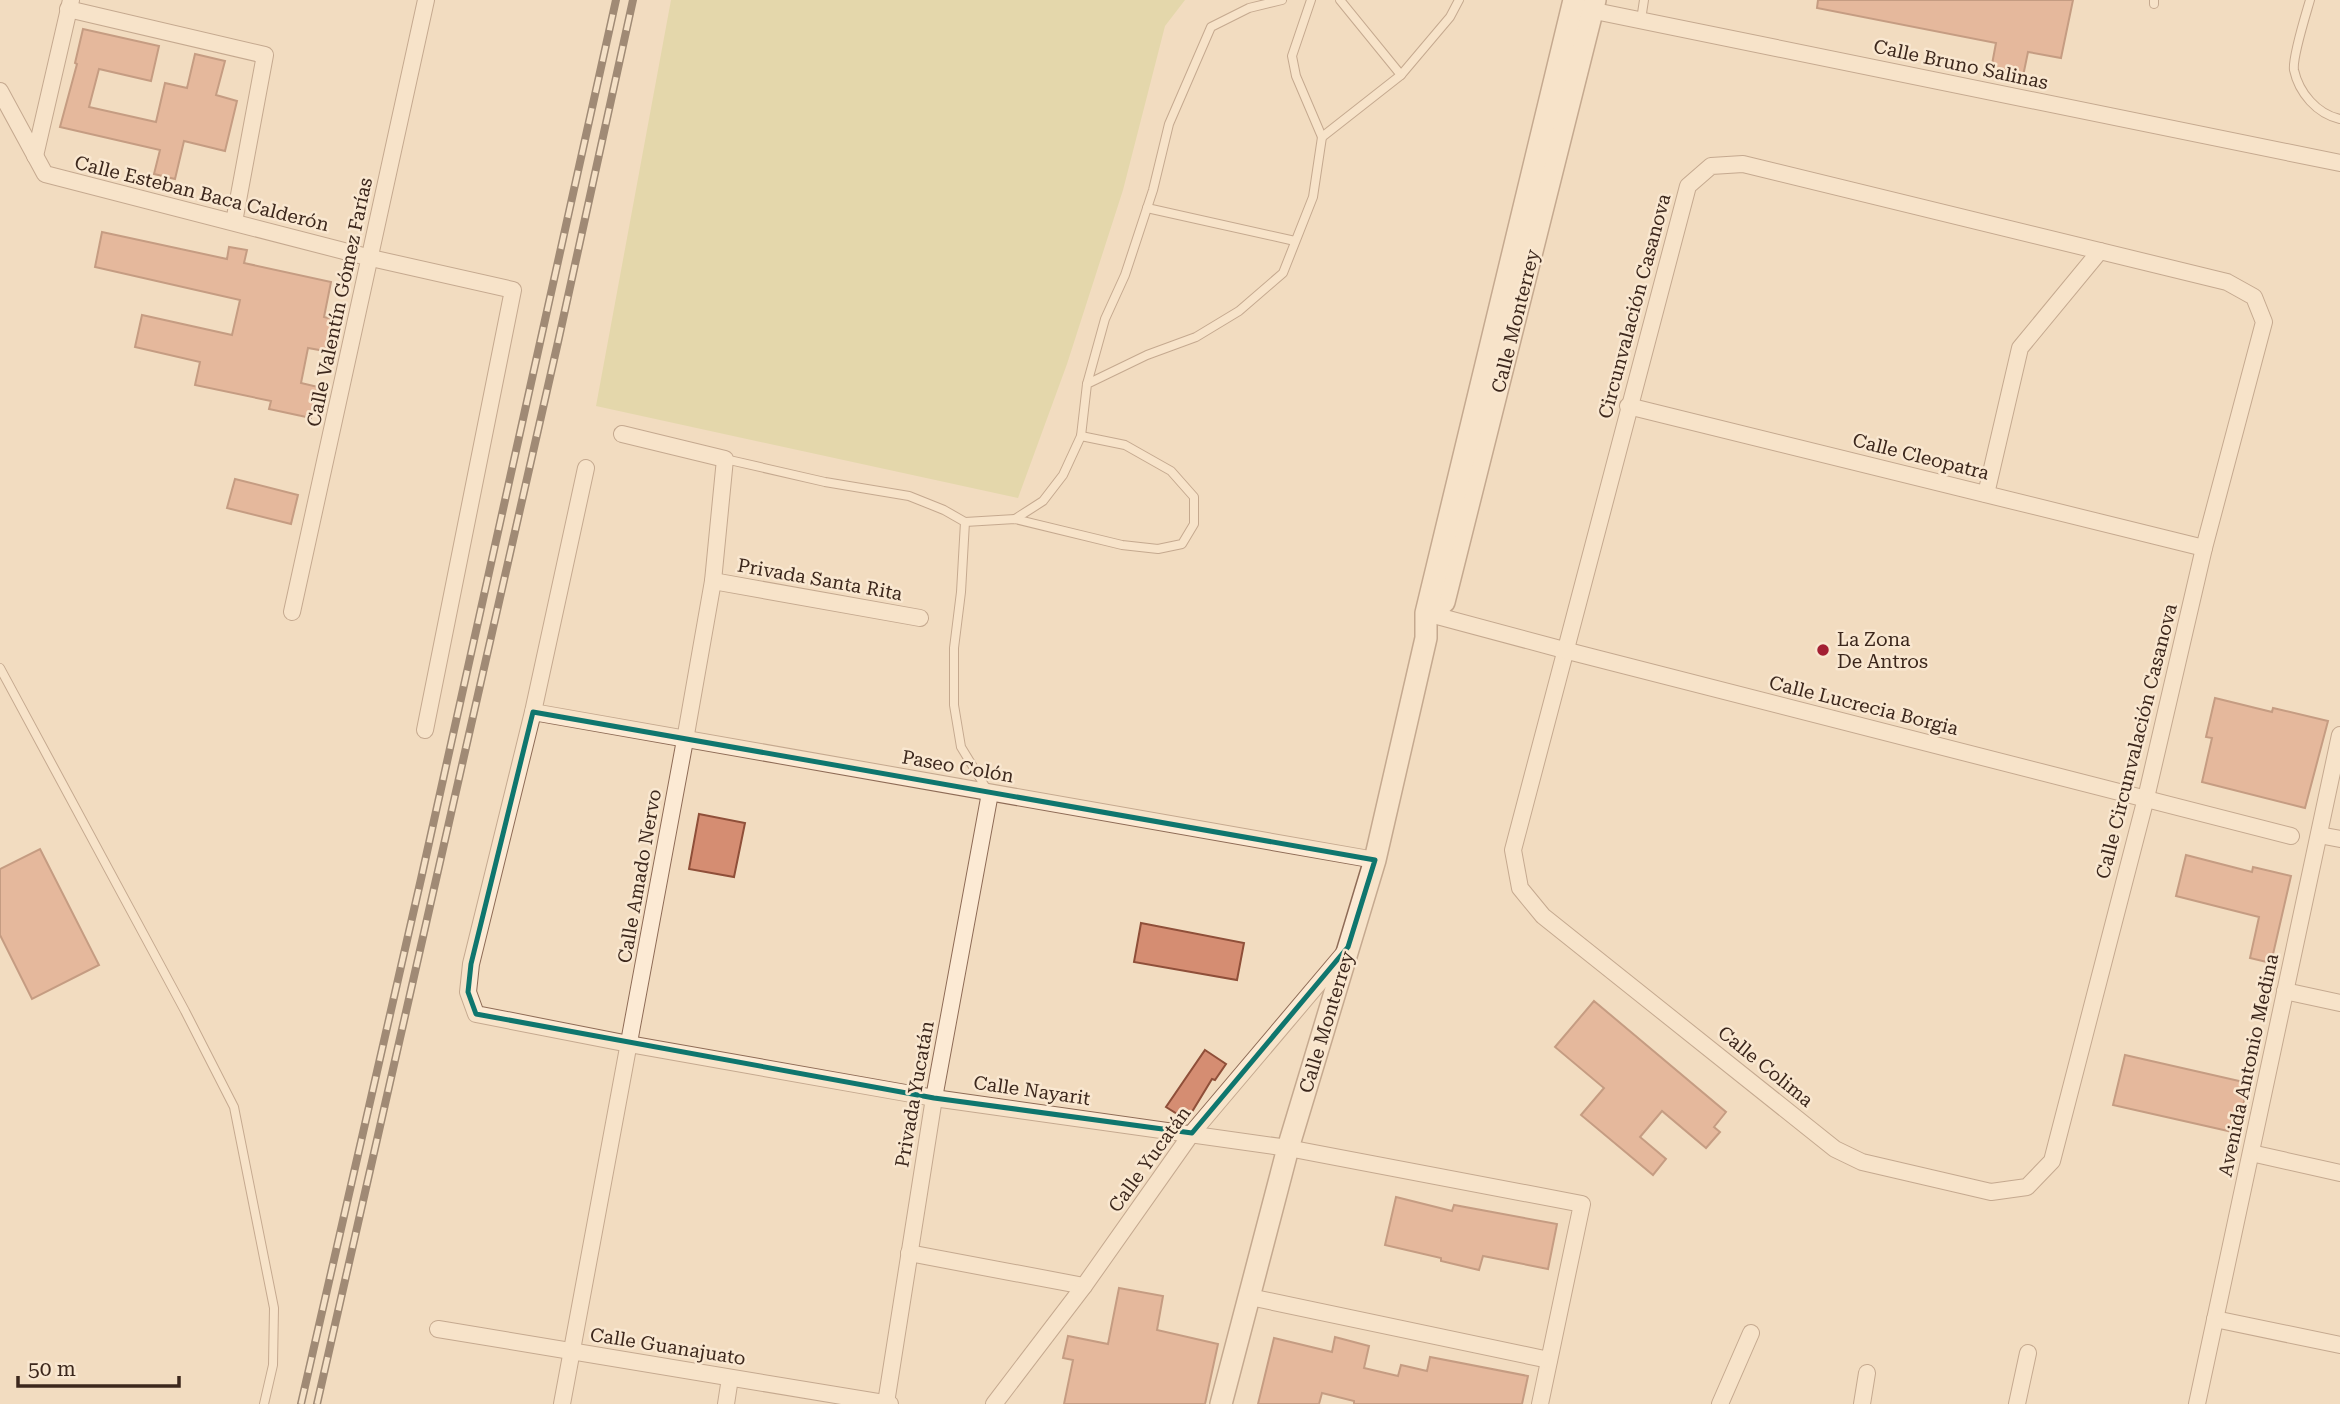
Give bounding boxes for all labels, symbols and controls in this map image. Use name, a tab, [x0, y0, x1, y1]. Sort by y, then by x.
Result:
street label: Calle Bruno Salinas	[1872, 35, 2050, 94]
street label: Calle Esteban Baca Calderón	[72, 151, 331, 236]
street label: Calle Valentín Gómez Farías	[302, 175, 377, 429]
street label: Circunvalación Casanova	[1593, 190, 1676, 421]
street label: Calle Monterrey	[1487, 246, 1545, 395]
street label: Calle Cleopatra	[1850, 428, 1992, 485]
street label: Privada Santa Rita	[736, 554, 905, 605]
street label: Calle Circunvalación Casanova	[2091, 600, 2182, 881]
place label: La Zona De Antros	[1837, 628, 1928, 673]
marker: La Zona De Antros	[1815, 642, 1831, 658]
street label: Calle Lucrecia Borgia	[1767, 671, 1962, 740]
street label: Paseo Colón	[900, 745, 1016, 788]
street label: Calle Amado Nervo	[613, 787, 666, 965]
street label: Calle Monterrey	[1294, 948, 1359, 1096]
street label: Avenida Antonio Medina	[2214, 951, 2284, 1179]
street label: Privada Yucatán	[890, 1019, 939, 1169]
street label: Calle Colima	[1713, 1021, 1818, 1112]
street label: Calle Nayarit	[972, 1071, 1092, 1110]
street label: Calle Yucatán	[1103, 1102, 1195, 1217]
street label: Calle Guanajuato	[589, 1323, 747, 1370]
scale bar	[18, 1344, 178, 1388]
text: 50 m	[28, 1357, 76, 1381]

